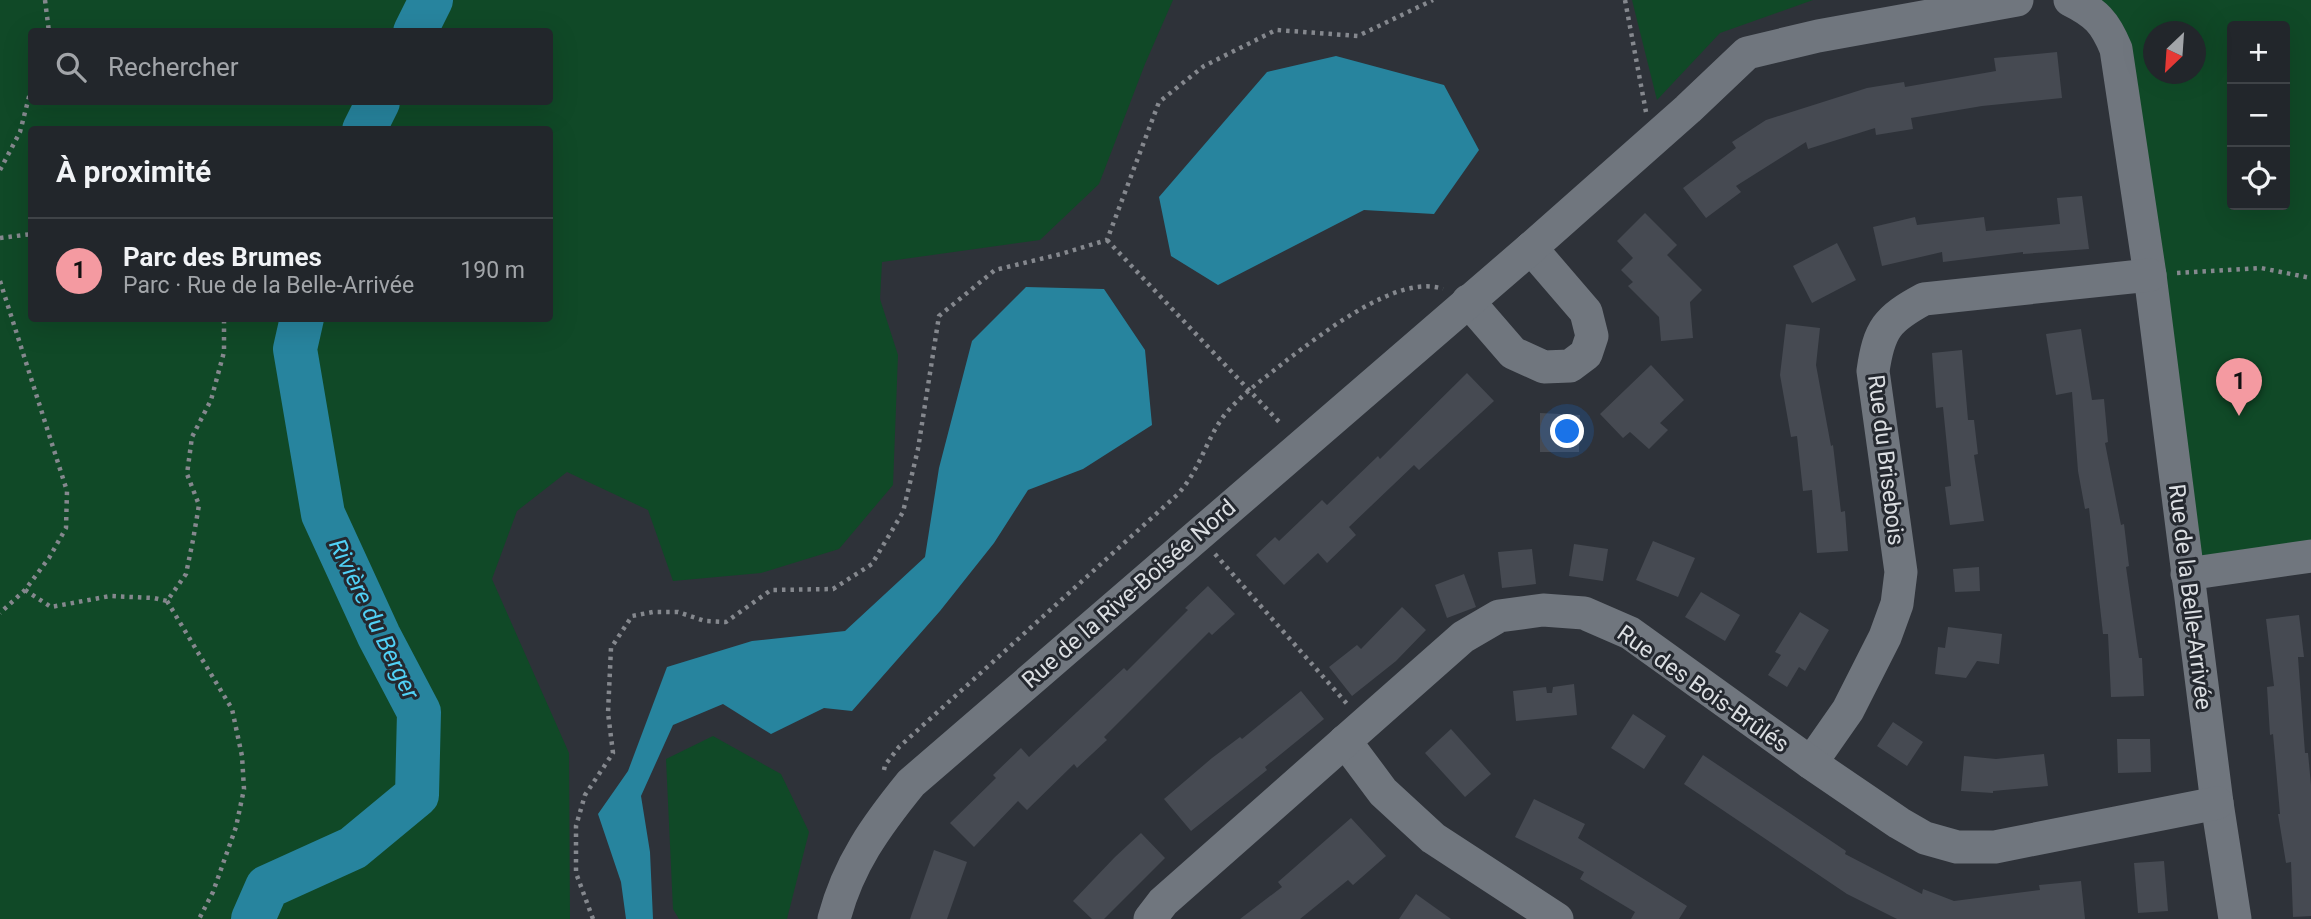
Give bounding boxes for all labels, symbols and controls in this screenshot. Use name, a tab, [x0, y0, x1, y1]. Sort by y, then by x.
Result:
north arrow	[2143, 21, 2206, 84]
map controls	[2227, 21, 2290, 210]
button: +	[2227, 21, 2290, 84]
search box	[28, 28, 553, 105]
icon: search	[52, 48, 90, 86]
text: Rechercher	[108, 52, 239, 82]
button: −	[2227, 84, 2290, 147]
button: locate	[2227, 147, 2290, 210]
text: À proximité	[56, 154, 211, 189]
text: Parc des Brumes	[123, 242, 322, 272]
text: 1	[72, 257, 86, 284]
text: 190 m	[460, 257, 525, 284]
text: Parc · Rue de la Belle-Arrivée	[123, 272, 414, 299]
pin: 1	[2216, 358, 2262, 416]
street label: Rue du Brisebois	[1862, 373, 1910, 547]
your location	[1550, 414, 1584, 448]
street label: Rue de la Belle-Arrivée	[2163, 483, 2217, 711]
street label: Rue de la Rive-Boisée Nord	[1017, 494, 1241, 694]
water label: Rivière du Berger	[323, 534, 425, 705]
street label: Rue des Bois-Brûlés	[1612, 620, 1794, 758]

